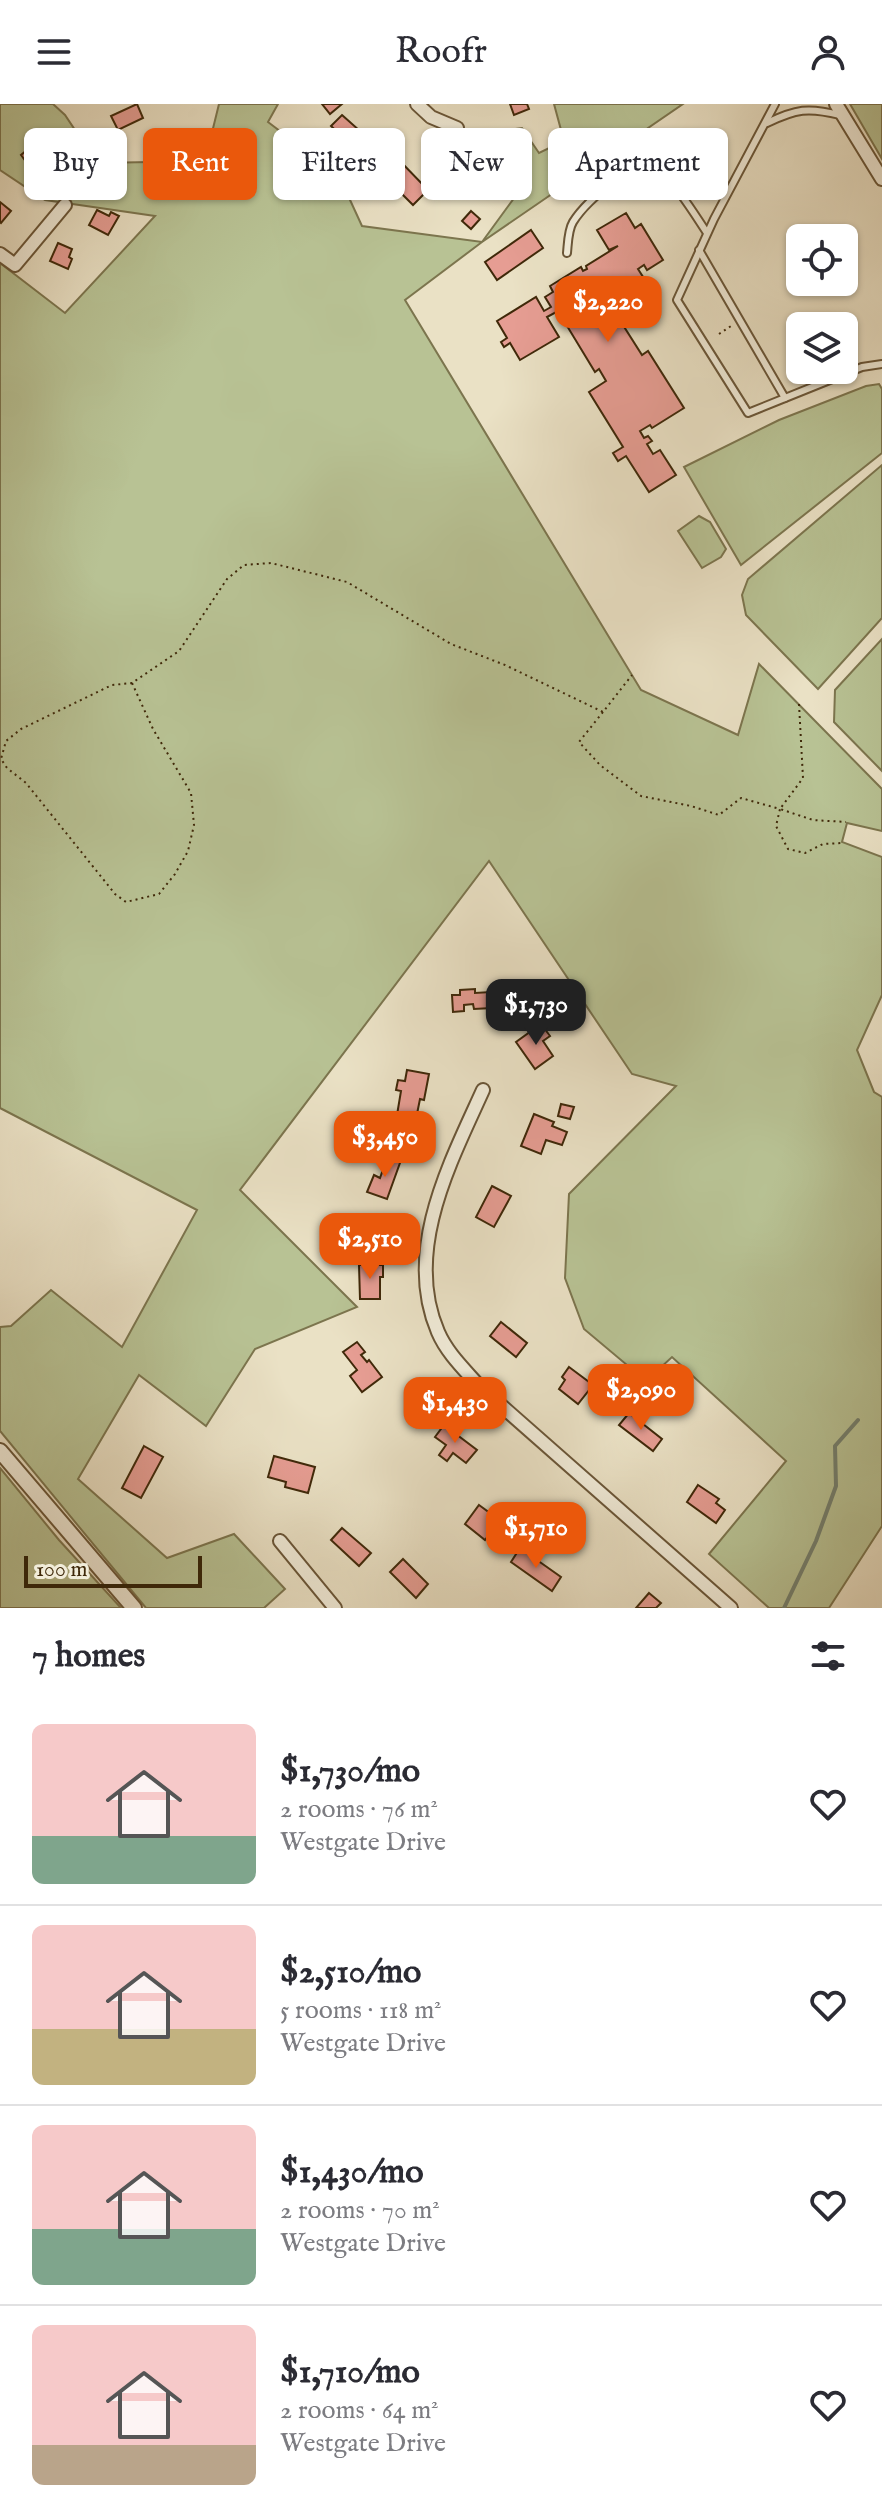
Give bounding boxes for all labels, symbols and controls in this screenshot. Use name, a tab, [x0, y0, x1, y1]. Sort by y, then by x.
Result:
text: Roofr	[395, 29, 487, 75]
icon: menu	[32, 30, 76, 74]
icon: person	[806, 30, 850, 74]
chip: Buy	[24, 128, 127, 200]
chip: Rent	[143, 128, 257, 200]
chip: Filters	[273, 128, 405, 200]
chip: New	[421, 128, 532, 200]
chip: Apartment	[548, 128, 728, 200]
map controls	[786, 224, 858, 384]
button: locate	[786, 224, 858, 296]
pin: $2,220	[543, 276, 673, 344]
text: $2,220	[573, 285, 643, 318]
button: layers	[786, 312, 858, 384]
pin: $1,730	[471, 979, 601, 1047]
text: $1,730	[504, 988, 568, 1021]
pin: $3,450	[320, 1111, 450, 1179]
text: $3,450	[352, 1120, 418, 1153]
pin: $2,510	[305, 1213, 435, 1281]
text: $2,510	[337, 1222, 403, 1255]
pin: $2,090	[576, 1364, 706, 1432]
text: $2,090	[606, 1373, 676, 1406]
pin: $1,430	[390, 1377, 520, 1445]
text: $1,430	[422, 1386, 488, 1419]
pin: $1,710	[471, 1502, 601, 1570]
text: $1,710	[504, 1511, 568, 1544]
scale bar	[24, 1552, 202, 1588]
text: 100 m	[36, 1556, 88, 1584]
icon: filters	[806, 1634, 850, 1678]
text: 7 homes	[32, 1635, 145, 1678]
text: $1,730/mo	[280, 1750, 420, 1793]
icon: home	[96, 1756, 192, 1852]
icon: heart	[806, 1782, 850, 1826]
text: 2 rooms · 76 m²	[280, 1793, 438, 1826]
text: Westgate Drive	[280, 1826, 446, 1859]
text: $2,510/mo	[280, 1951, 421, 1994]
icon: home	[96, 1957, 192, 2053]
icon: heart	[806, 1983, 850, 2027]
text: 5 rooms · 118 m²	[280, 1994, 442, 2027]
text: Westgate Drive	[280, 2027, 446, 2060]
text: $1,430/mo	[280, 2151, 423, 2194]
icon: home	[96, 2157, 192, 2253]
icon: heart	[806, 2183, 850, 2227]
text: 2 rooms · 70 m²	[280, 2194, 440, 2227]
text: Westgate Drive	[280, 2227, 446, 2260]
text: $1,710/mo	[280, 2351, 420, 2394]
icon: home	[96, 2357, 192, 2453]
icon: heart	[806, 2383, 850, 2427]
text: 2 rooms · 64 m²	[280, 2394, 439, 2427]
text: Westgate Drive	[280, 2427, 446, 2460]

